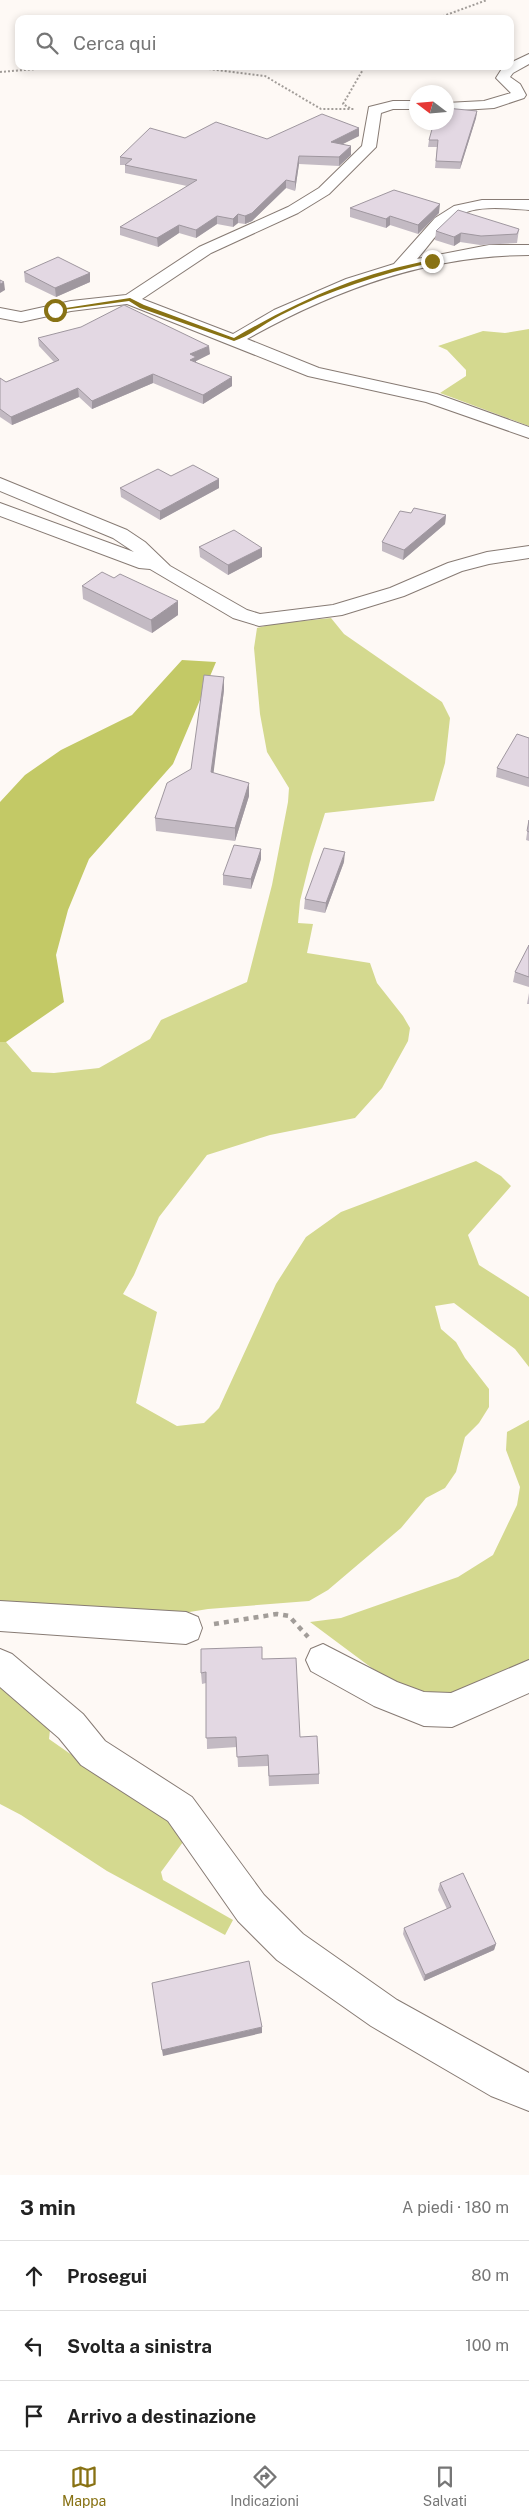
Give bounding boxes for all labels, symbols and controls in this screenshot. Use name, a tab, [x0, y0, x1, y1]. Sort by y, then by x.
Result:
search box	[15, 15, 514, 70]
icon: search	[33, 29, 61, 57]
text: Cerca qui	[73, 32, 156, 54]
north arrow	[409, 85, 454, 130]
route end	[421, 250, 444, 273]
route start	[44, 299, 67, 322]
text: 3 min	[20, 2195, 76, 2220]
text: A piedi · 180 m	[402, 2198, 509, 2217]
icon: ahead	[20, 2262, 48, 2290]
text: Prosegui	[67, 2265, 147, 2287]
text: 80 m	[471, 2266, 509, 2285]
icon: left	[20, 2332, 48, 2360]
text: Svolta a sinistra	[67, 2335, 212, 2357]
text: 100 m	[465, 2336, 509, 2355]
icon: arrive	[20, 2402, 48, 2430]
text: Arrivo a destinazione	[67, 2405, 256, 2427]
tab: Mappa	[62, 2463, 106, 2509]
tab: Indicazioni	[230, 2463, 299, 2509]
tab: Salvati	[423, 2463, 467, 2509]

